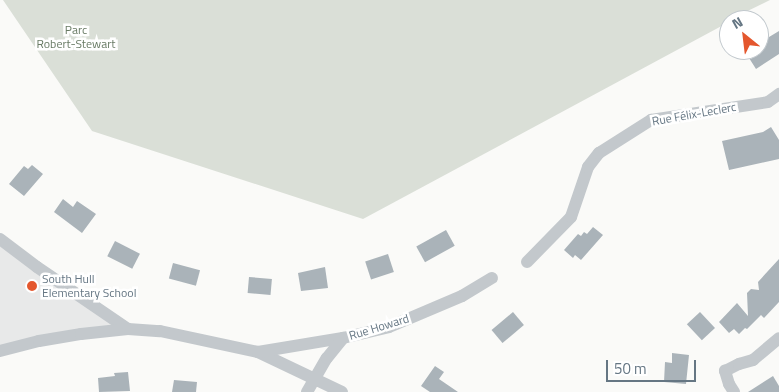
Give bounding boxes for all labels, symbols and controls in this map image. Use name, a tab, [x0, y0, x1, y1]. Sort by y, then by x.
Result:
north arrow	[719, 10, 769, 60]
text: N	[728, 11, 746, 34]
park label: Parc Robert-Stewart	[36, 23, 116, 51]
street label: Rue Félix-Leclerc	[651, 99, 737, 129]
place label: South Hull Elementary School	[42, 272, 136, 300]
marker: South Hull Elementary School	[26, 280, 38, 292]
street label: Rue Howard	[347, 311, 411, 343]
scale bar	[609, 350, 699, 382]
text: 50 m	[614, 357, 647, 380]

